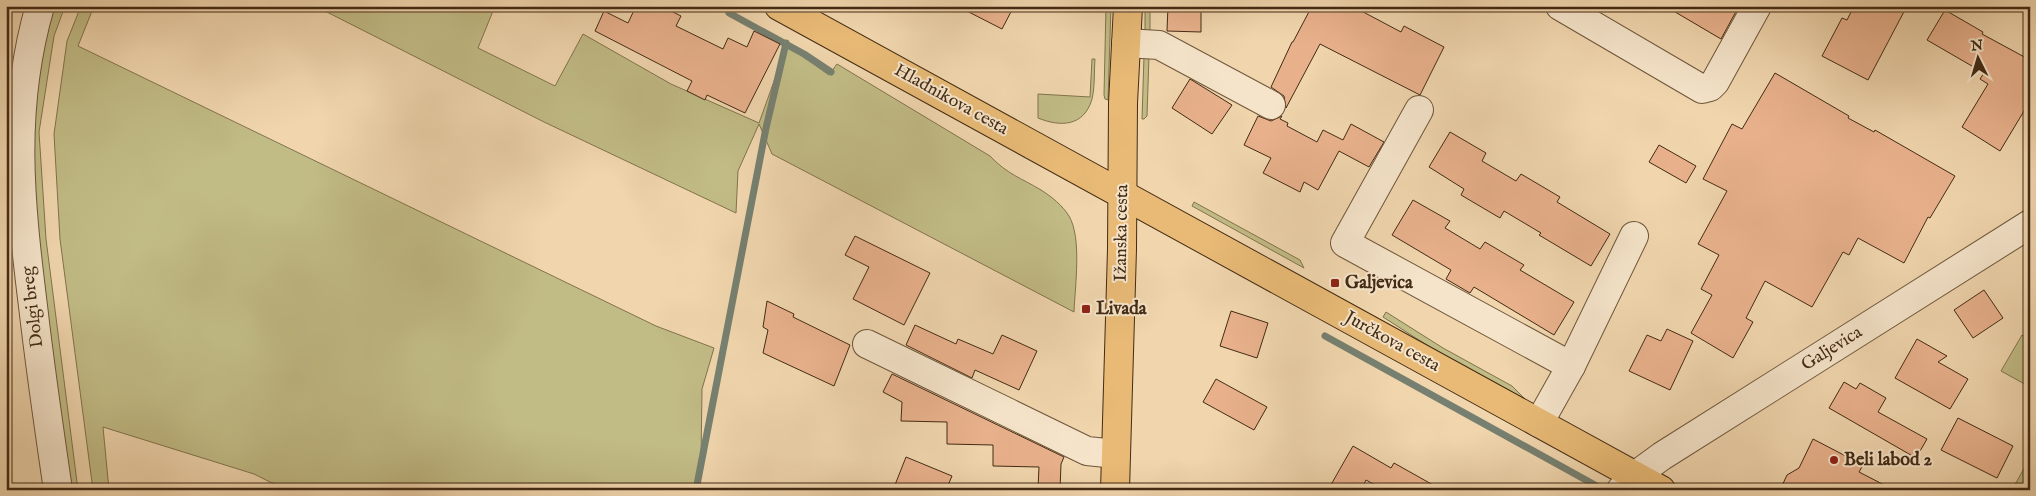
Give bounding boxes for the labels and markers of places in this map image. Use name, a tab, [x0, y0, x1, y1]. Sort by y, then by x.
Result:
place label: Galjevica	[1345, 272, 1414, 295]
marker: Galjevica	[1329, 277, 1341, 289]
place label: Livada	[1096, 298, 1148, 321]
marker: Livada	[1080, 303, 1092, 315]
place label: Beli labod 2	[1844, 449, 1932, 472]
marker: Beli labod 2	[1828, 454, 1840, 466]

